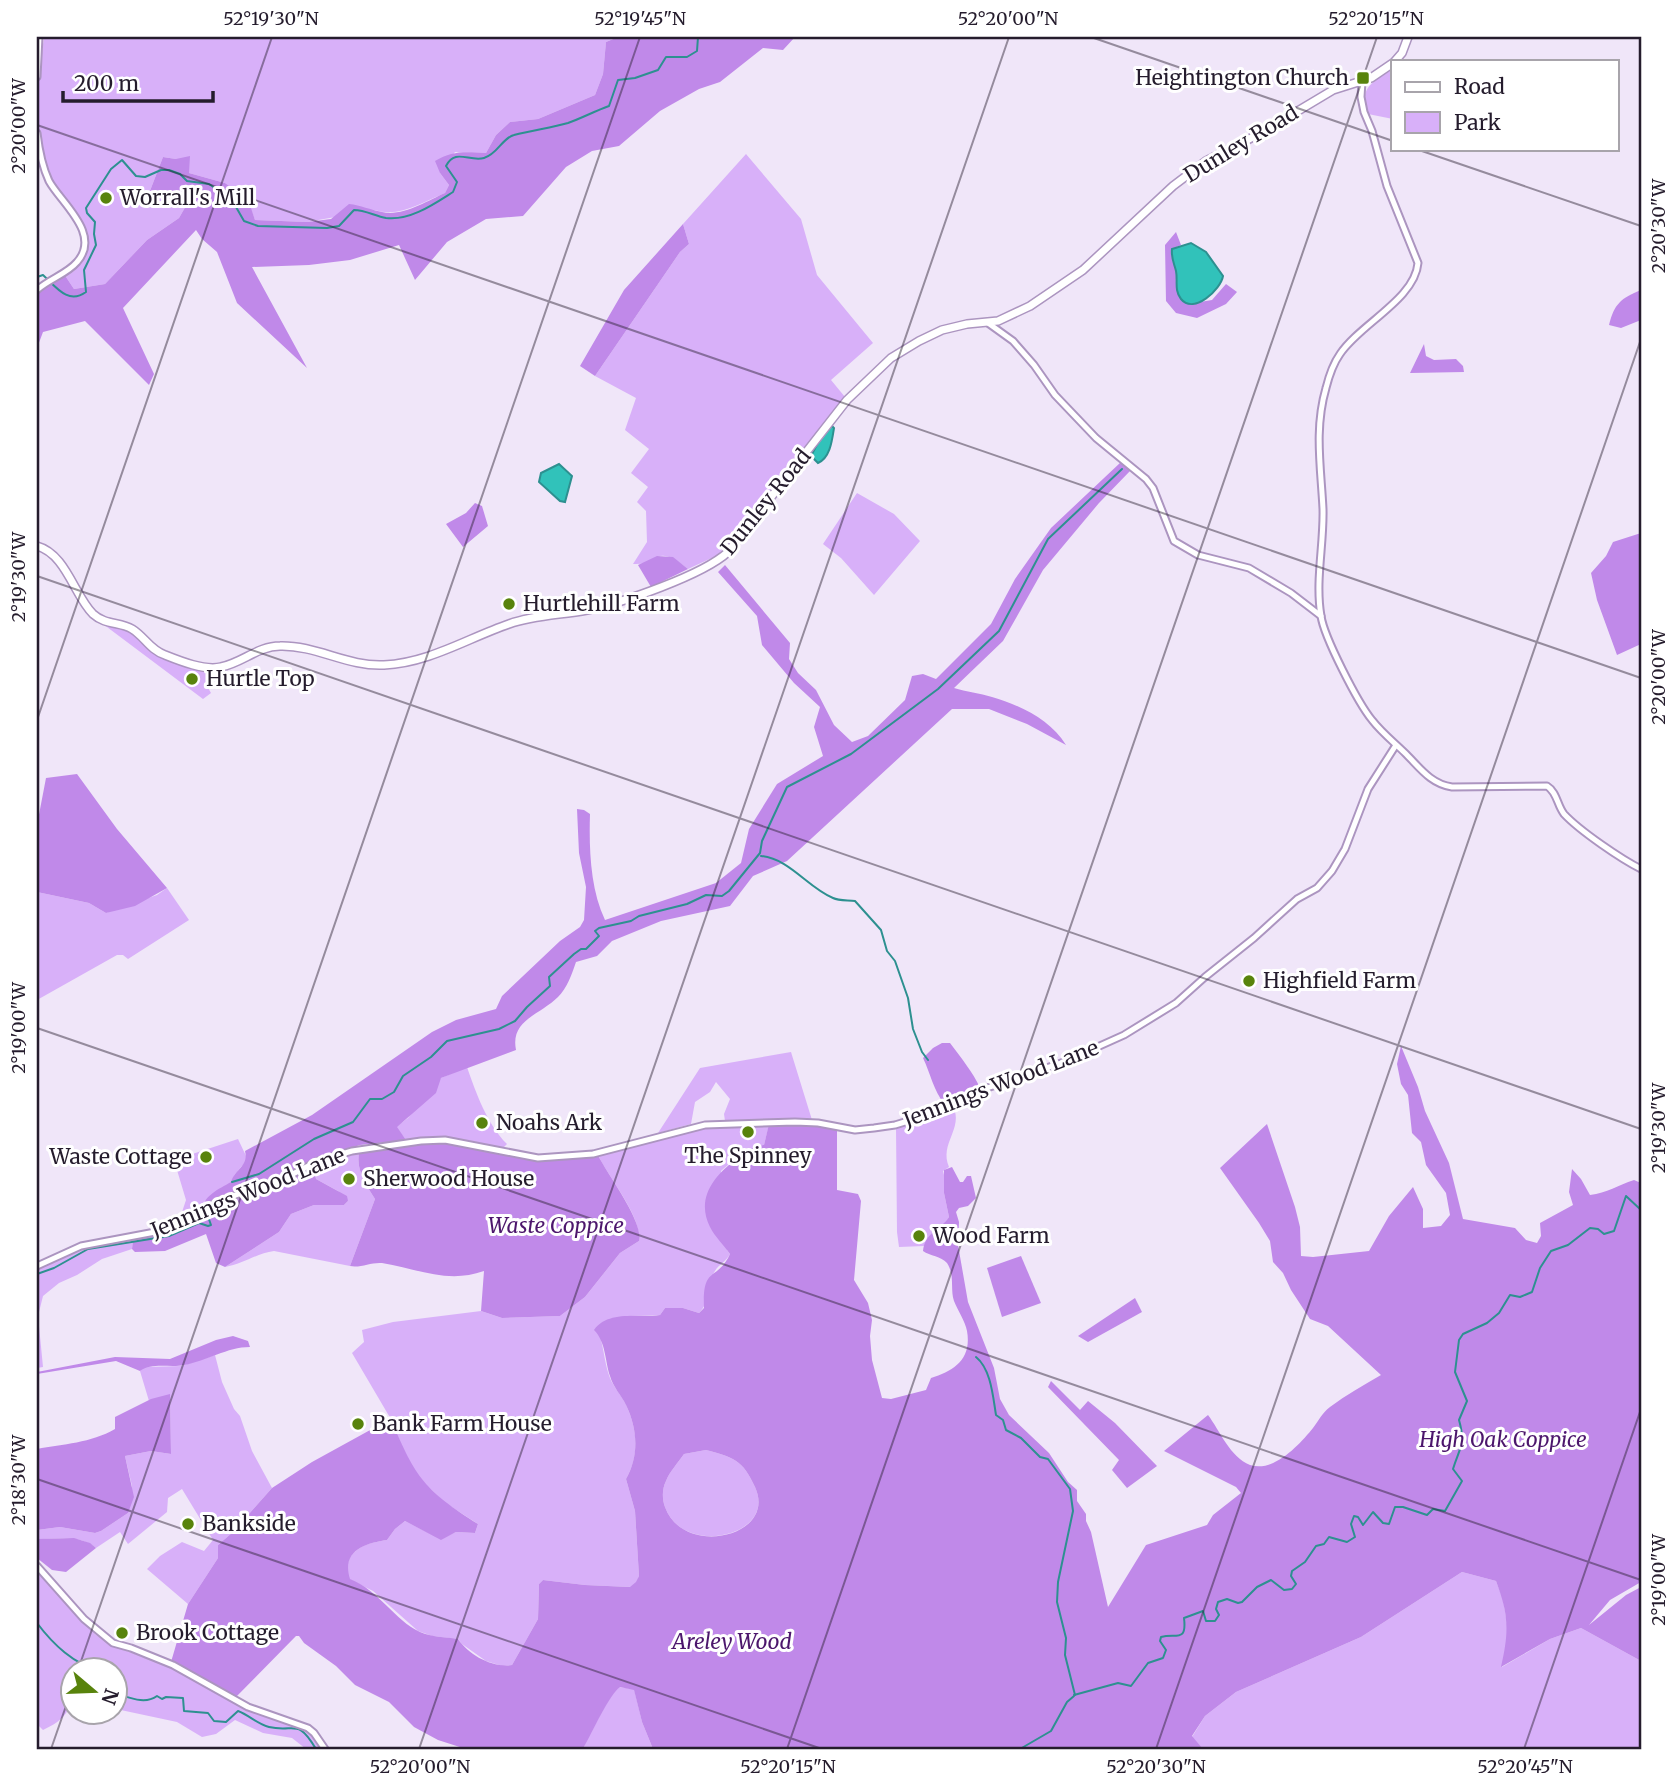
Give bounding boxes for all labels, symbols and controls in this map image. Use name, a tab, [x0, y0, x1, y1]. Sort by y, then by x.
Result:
text: 52°19'30"N	[223, 7, 319, 30]
text: 52°19'45"N	[594, 7, 686, 30]
text: 52°20'00"N	[958, 7, 1058, 30]
text: 52°20'15"N	[1328, 7, 1424, 30]
scale bar	[63, 60, 214, 104]
legend	[1391, 60, 1618, 150]
place label: Heightington Church	[1135, 64, 1349, 91]
text: 200 m	[74, 70, 139, 97]
marker: Heightington Church	[1355, 70, 1371, 86]
text: Road	[1454, 73, 1505, 100]
text: 2°20'00"W	[7, 77, 30, 174]
street label: Dunley Road	[1179, 99, 1303, 188]
text: Park	[1454, 109, 1501, 136]
text: 2°20'30"W	[1647, 178, 1670, 273]
place label: Worrall's Mill	[119, 184, 256, 211]
marker: Worrall's Mill	[98, 190, 114, 206]
street label: Dunley Road	[715, 443, 817, 560]
text: 2°19'30"W	[7, 531, 30, 622]
place label: Hurtlehill Farm	[523, 590, 680, 617]
marker: Hurtlehill Farm	[501, 596, 517, 612]
text: 2°20'00"W	[1647, 628, 1670, 725]
place label: Hurtle Top	[206, 665, 315, 692]
marker: Hurtle Top	[184, 671, 200, 687]
place label: Highfield Farm	[1263, 967, 1416, 994]
marker: Highfield Farm	[1241, 973, 1257, 989]
text: 2°19'00"W	[7, 981, 30, 1074]
street label: Jennings Wood Lane	[898, 1034, 1103, 1134]
text: 2°19'30"W	[1647, 1082, 1670, 1173]
place label: Noahs Ark	[496, 1109, 603, 1136]
marker: Noahs Ark	[474, 1115, 490, 1131]
marker: The Spinney	[740, 1124, 756, 1140]
street label: Jennings Wood Lane	[146, 1141, 349, 1244]
place label: The Spinney	[684, 1142, 812, 1169]
place label: Waste Cottage	[48, 1143, 192, 1170]
marker: Waste Cottage	[198, 1149, 214, 1165]
place label: Sherwood House	[363, 1165, 534, 1192]
marker: Sherwood House	[341, 1171, 357, 1187]
park label: Waste Coppice	[488, 1212, 624, 1239]
place label: Wood Farm	[932, 1222, 1050, 1249]
marker: Wood Farm	[911, 1228, 927, 1244]
place label: Bank Farm House	[372, 1410, 552, 1437]
marker: Bank Farm House	[350, 1416, 366, 1432]
park label: High Oak Coppice	[1418, 1426, 1587, 1453]
text: 2°18'30"W	[7, 1434, 30, 1525]
place label: Bankside	[202, 1510, 296, 1537]
marker: Bankside	[180, 1516, 196, 1532]
text: 2°19'00"W	[1647, 1533, 1670, 1626]
place label: Brook Cottage	[136, 1619, 279, 1646]
marker: Brook Cottage	[114, 1625, 130, 1641]
park label: Areley Wood	[670, 1628, 792, 1655]
north arrow	[60, 1656, 130, 1726]
text: N	[96, 1686, 124, 1708]
text: 52°20'00"N	[370, 1755, 470, 1778]
text: 52°20'15"N	[740, 1755, 836, 1778]
text: 52°20'30"N	[1106, 1755, 1206, 1778]
text: 52°20'45"N	[1477, 1755, 1573, 1778]

